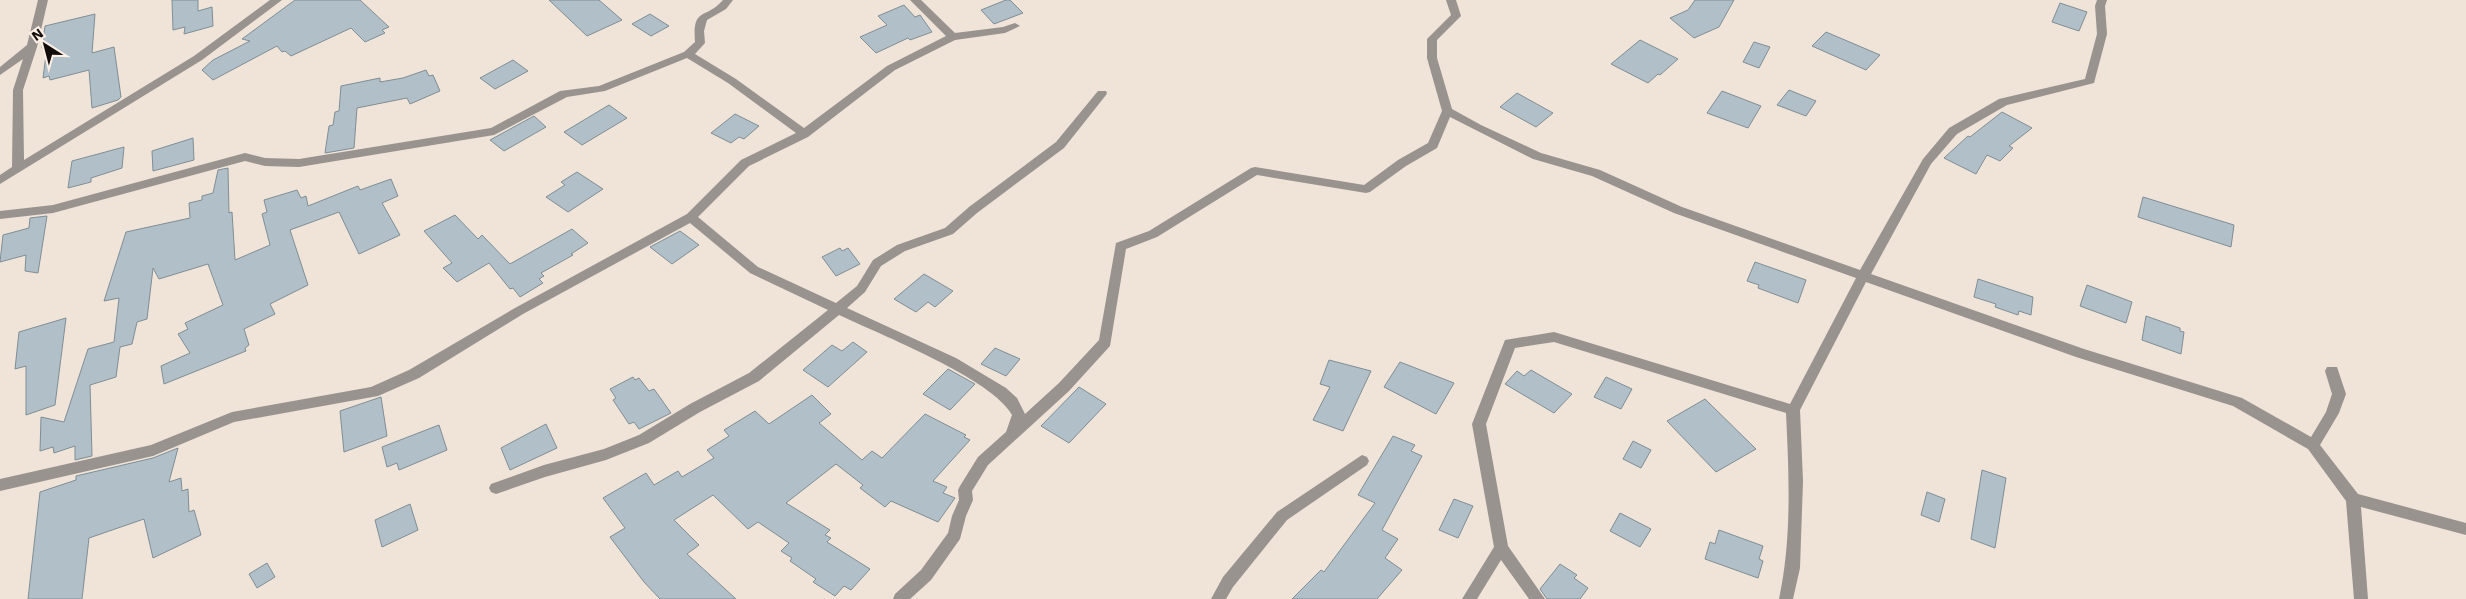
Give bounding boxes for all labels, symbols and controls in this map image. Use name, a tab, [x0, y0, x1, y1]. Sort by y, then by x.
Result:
north arrow	[20, 20, 70, 70]
text: N	[28, 25, 46, 44]

